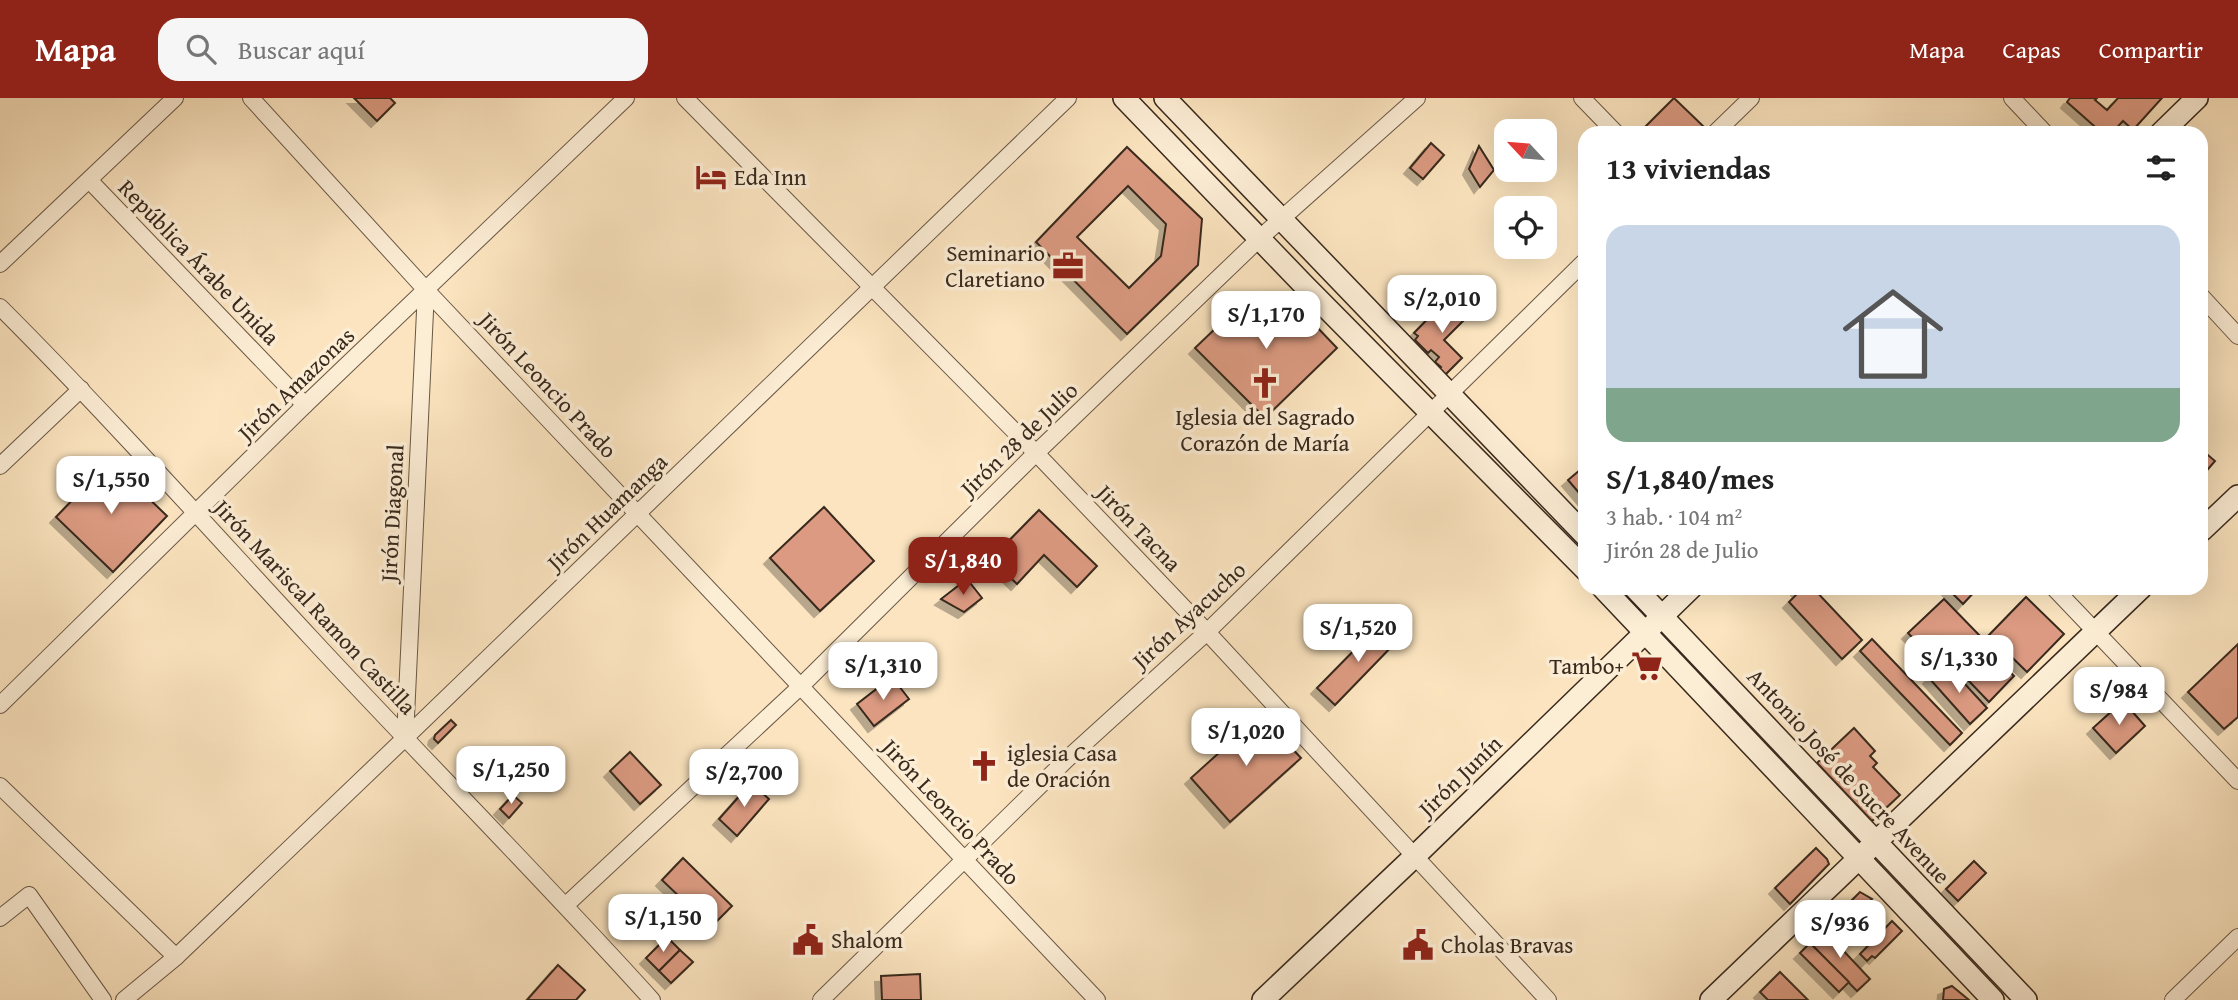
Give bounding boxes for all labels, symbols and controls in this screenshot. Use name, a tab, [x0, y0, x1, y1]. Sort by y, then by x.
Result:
search box	[158, 18, 648, 81]
text: Mapa	[35, 25, 116, 73]
icon: search	[182, 30, 220, 68]
text: Buscar aquí	[238, 30, 365, 69]
text: Mapa	[1909, 32, 1965, 67]
text: Capas	[2003, 32, 2061, 67]
text: Compartir	[2099, 32, 2203, 67]
north arrow	[1494, 119, 1558, 182]
map controls	[1494, 119, 1557, 259]
text: 13 viviendas	[1606, 146, 1771, 190]
icon: filters	[2142, 149, 2180, 187]
hotel icon: Eda Inn	[694, 160, 728, 194]
place label: Eda Inn	[734, 160, 807, 193]
street label: República Árabe Unida	[111, 171, 288, 352]
button: locate	[1494, 196, 1557, 259]
place label: Seminario Claretiano	[945, 236, 1045, 295]
office icon: Seminario Claretiano	[1051, 249, 1085, 283]
icon: home	[1830, 271, 1956, 397]
pin: S/2,010	[1377, 275, 1507, 335]
text: S/2,010	[1403, 281, 1481, 314]
pin: S/1,170	[1201, 292, 1331, 351]
text: S/1,170	[1227, 297, 1305, 330]
street label: Jirón Leoncio Prado	[470, 302, 625, 465]
street label: Jirón Amazonas	[228, 319, 362, 450]
church icon: Iglesia del Sagrado Corazón de María	[1248, 366, 1282, 400]
street label: Jirón 28 de Julio	[950, 374, 1085, 506]
place label: Iglesia del Sagrado Corazón de María	[1175, 400, 1355, 459]
street label: Jirón Diagonal	[371, 443, 412, 586]
street label: Jirón Huamanga	[537, 445, 674, 580]
pin: S/1,550	[46, 456, 176, 516]
text: S/1,840/mes	[1606, 456, 1774, 500]
text: S/1,550	[72, 462, 150, 495]
street label: Jirón Tacna	[1087, 475, 1189, 579]
street label: Jirón Mariscal Ramon Castilla	[204, 489, 424, 722]
text: 3 hab. · 104 m²	[1606, 500, 1742, 533]
text: Jirón 28 de Julio	[1606, 533, 1759, 566]
pin: S/1,840	[898, 538, 1028, 597]
text: S/1,840	[924, 543, 1002, 576]
street label: Jirón Ayacucho	[1122, 553, 1253, 678]
pin: S/1,520	[1293, 604, 1423, 664]
text: S/1,520	[1319, 610, 1397, 643]
pin: S/1,330	[1894, 636, 2024, 695]
text: S/1,330	[1920, 641, 1998, 674]
pin: S/1,310	[818, 642, 948, 702]
text: S/1,310	[844, 648, 922, 681]
place label: Tambo+	[1549, 649, 1624, 682]
supermarket icon: Tambo+	[1630, 649, 1664, 683]
street label: Antonio José de Sucre Avenue	[1740, 660, 1958, 891]
pin: S/984	[2070, 668, 2168, 727]
text: S/984	[2090, 673, 2148, 706]
pin: S/1,020	[1181, 708, 1311, 768]
text: S/1,020	[1207, 714, 1285, 747]
street label: Jirón Junín	[1408, 727, 1509, 826]
street label: Jirón Leoncio Prado	[873, 729, 1028, 892]
place label: iglesia Casa de Oración	[1007, 736, 1117, 795]
pin: S/1,250	[446, 746, 576, 806]
church icon: iglesia Casa de Oración	[967, 749, 1001, 783]
pin: S/2,700	[679, 750, 809, 809]
text: S/1,250	[472, 752, 550, 785]
text: S/2,700	[705, 755, 783, 788]
pin: S/1,150	[598, 894, 728, 954]
text: S/1,150	[624, 900, 702, 933]
pin: S/936	[1791, 900, 1889, 960]
text: S/936	[1811, 906, 1869, 939]
public building icon: Shalom	[791, 923, 825, 957]
place label: Shalom	[831, 923, 903, 956]
public building icon: Cholas Bravas	[1401, 928, 1435, 962]
place label: Cholas Bravas	[1441, 928, 1574, 961]

